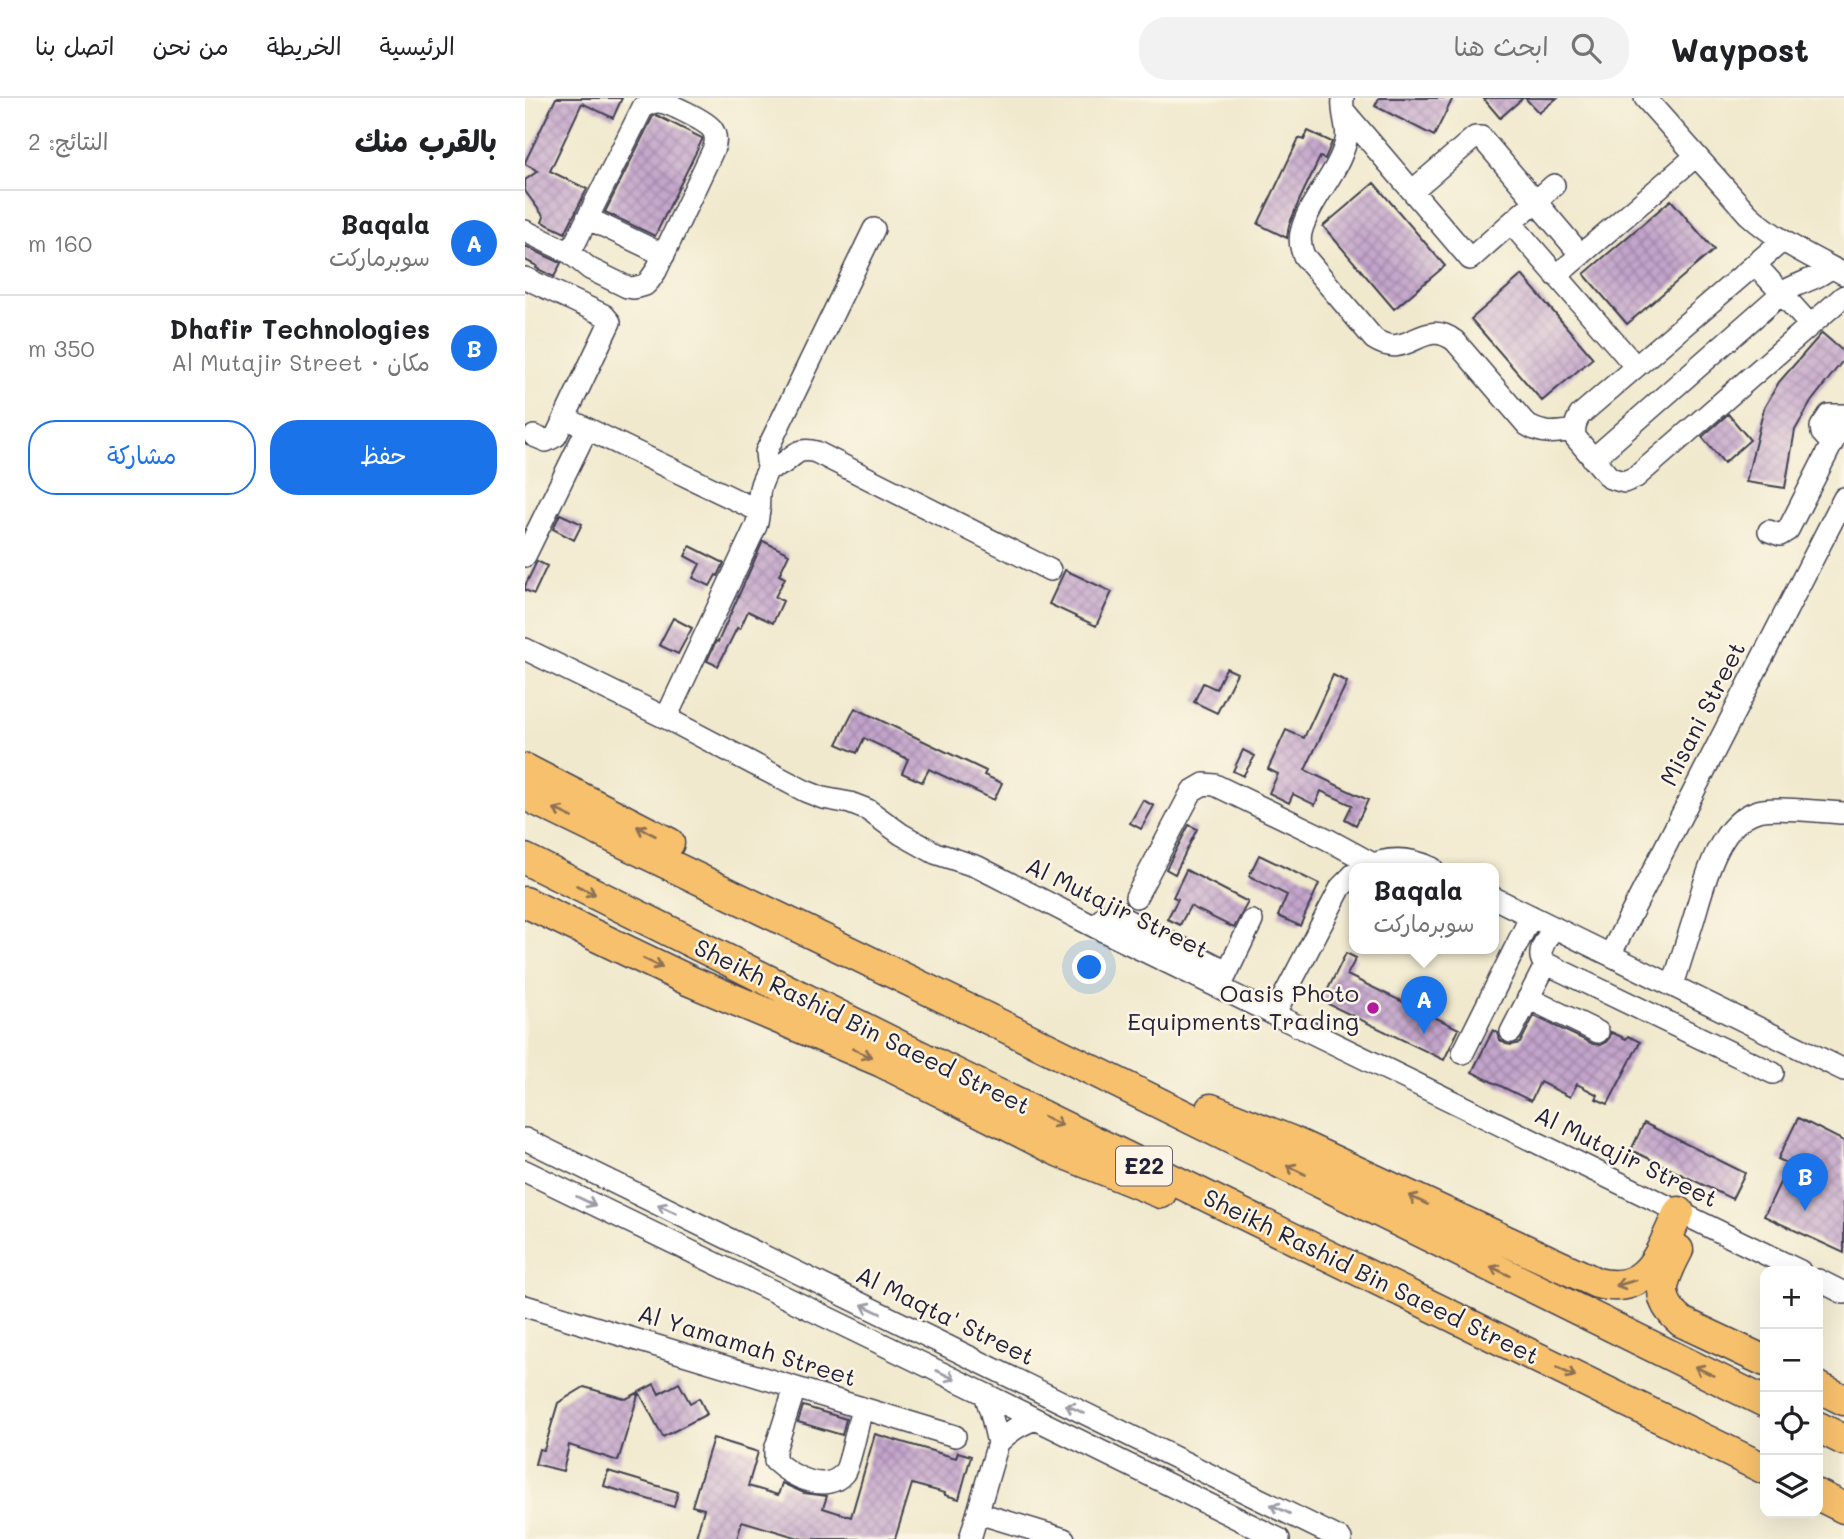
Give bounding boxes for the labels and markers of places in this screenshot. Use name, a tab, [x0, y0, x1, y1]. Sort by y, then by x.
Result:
pin: A	[1401, 976, 1447, 1034]
place label: Oasis Photo Equipments Trading	[1127, 977, 1359, 1036]
marker: Oasis Photo Equipments Trading	[1365, 1000, 1381, 1016]
pin: B	[1782, 1153, 1828, 1211]

